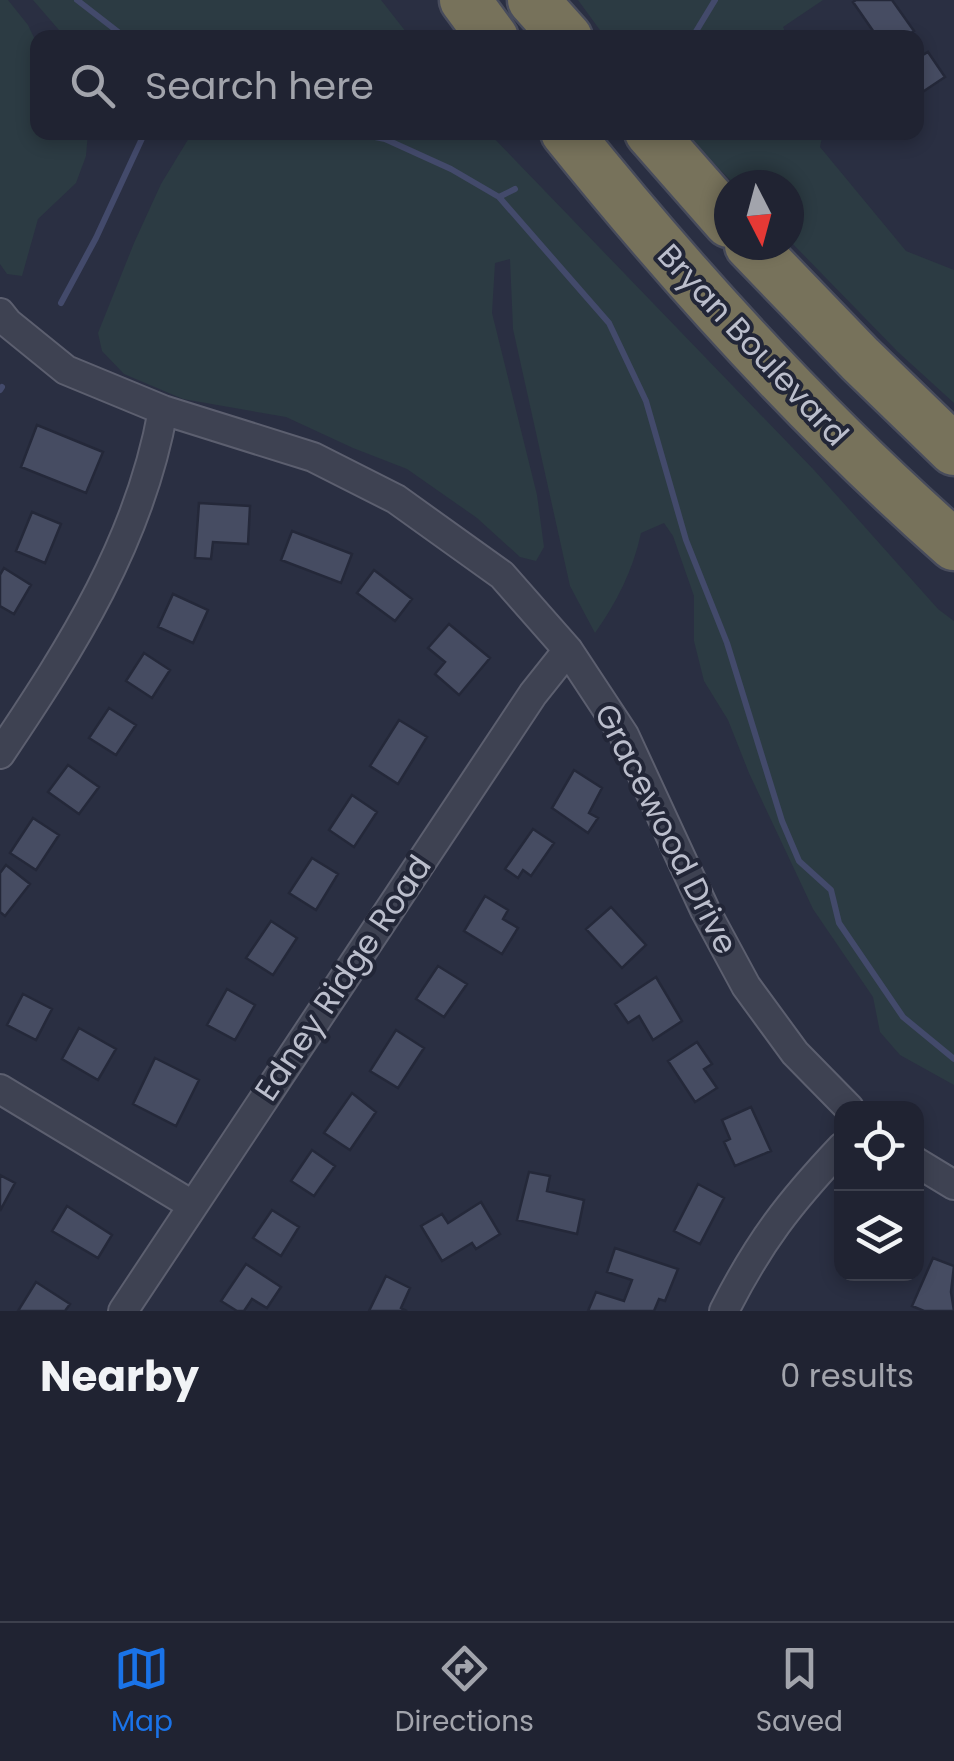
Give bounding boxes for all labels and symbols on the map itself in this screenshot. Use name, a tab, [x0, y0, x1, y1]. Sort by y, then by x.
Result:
north arrow	[714, 170, 804, 260]
street label: Bryan Boulevard	[648, 234, 859, 456]
street label: Gracewood Drive	[584, 696, 749, 962]
street label: Edney Ridge Road	[244, 846, 442, 1109]

